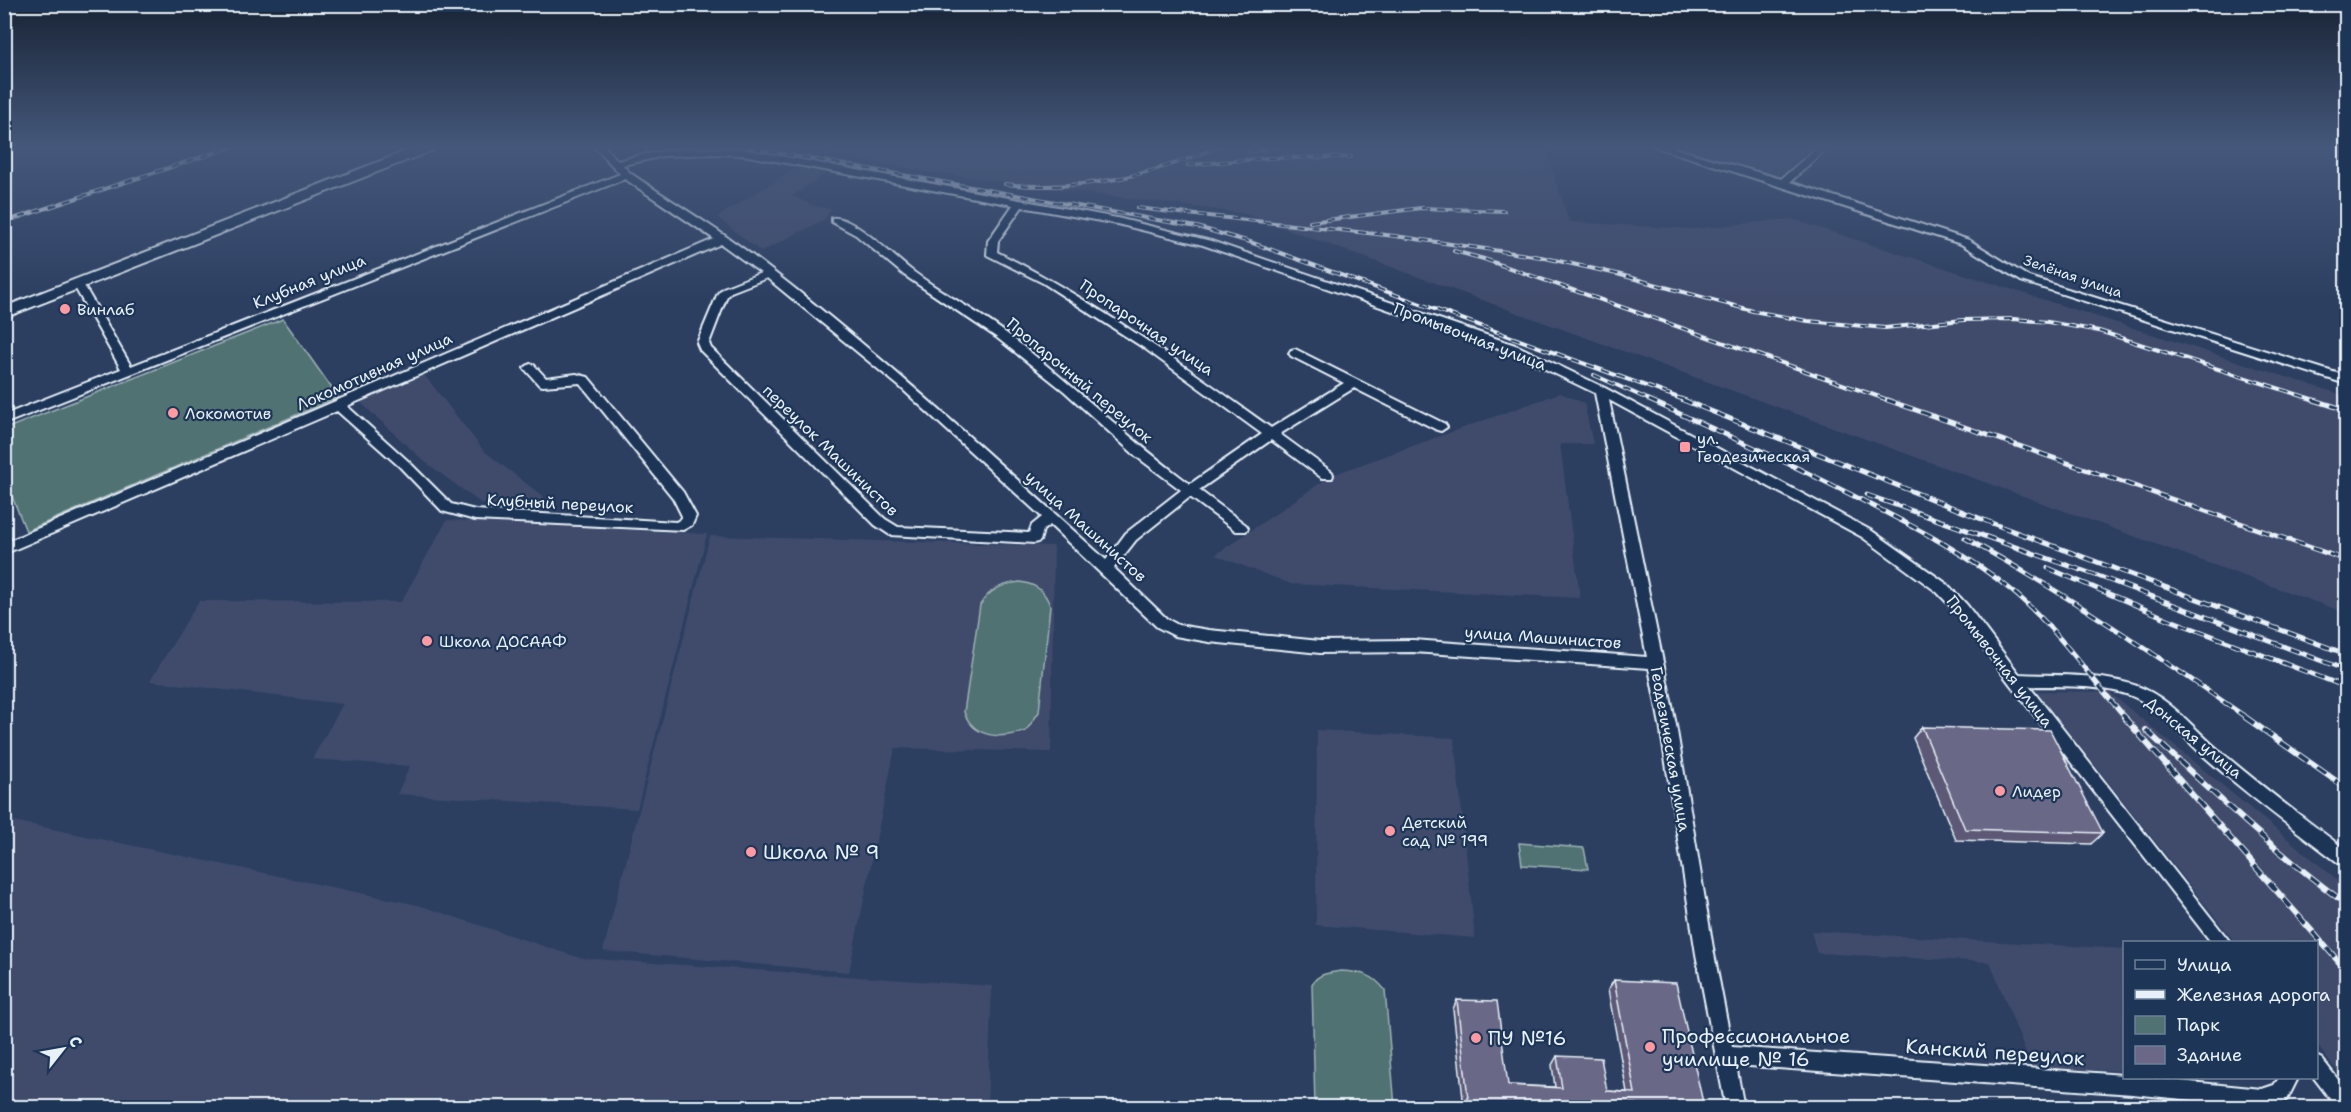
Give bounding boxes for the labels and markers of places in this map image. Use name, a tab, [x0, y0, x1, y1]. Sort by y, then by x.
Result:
place label: Винлаб	[77, 299, 135, 320]
marker: Винлаб	[58, 302, 72, 316]
place label: Локомотив	[185, 403, 271, 424]
marker: Локомотив	[166, 406, 180, 420]
place label: ул. Геодезическая	[1697, 428, 1810, 467]
marker: ул. Геодезическая	[1678, 440, 1692, 454]
place label: Школа ДОСААФ	[439, 631, 566, 652]
marker: Школа ДОСААФ	[420, 634, 434, 648]
place label: Лидер	[2012, 781, 2061, 802]
marker: Лидер	[1993, 784, 2007, 798]
place label: Детский сад № 199	[1402, 812, 1488, 851]
marker: Детский сад № 199	[1383, 824, 1397, 838]
place label: Школа № 9	[763, 839, 880, 865]
marker: Школа № 9	[744, 845, 758, 859]
place label: Профессиональное училище № 16	[1662, 1023, 1850, 1072]
place label: ПУ №16	[1488, 1025, 1566, 1051]
marker: ПУ №16	[1469, 1031, 1483, 1045]
marker: Профессиональное училище № 16	[1643, 1040, 1657, 1054]

